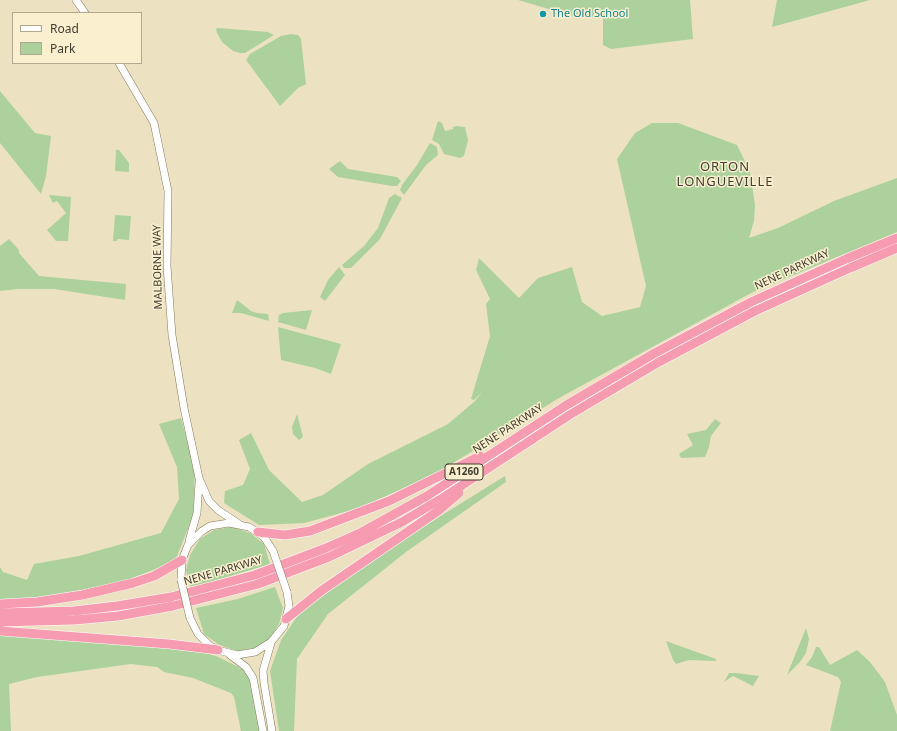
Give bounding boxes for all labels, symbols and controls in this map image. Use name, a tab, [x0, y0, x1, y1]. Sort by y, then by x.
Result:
place label: The Old School	[551, 7, 628, 21]
marker: The Old School	[538, 9, 548, 19]
legend	[12, 12, 142, 64]
text: Road	[50, 20, 79, 37]
text: Park	[50, 40, 75, 57]
district label: ORTON LONGUEVILLE	[677, 159, 773, 190]
street label: MALBORNE WAY	[151, 224, 165, 310]
street label: NENE PARKWAY	[753, 247, 831, 293]
street label: NENE PARKWAY	[470, 401, 546, 457]
road number: A1260	[445, 464, 483, 480]
street label: NENE PARKWAY	[182, 553, 264, 589]

